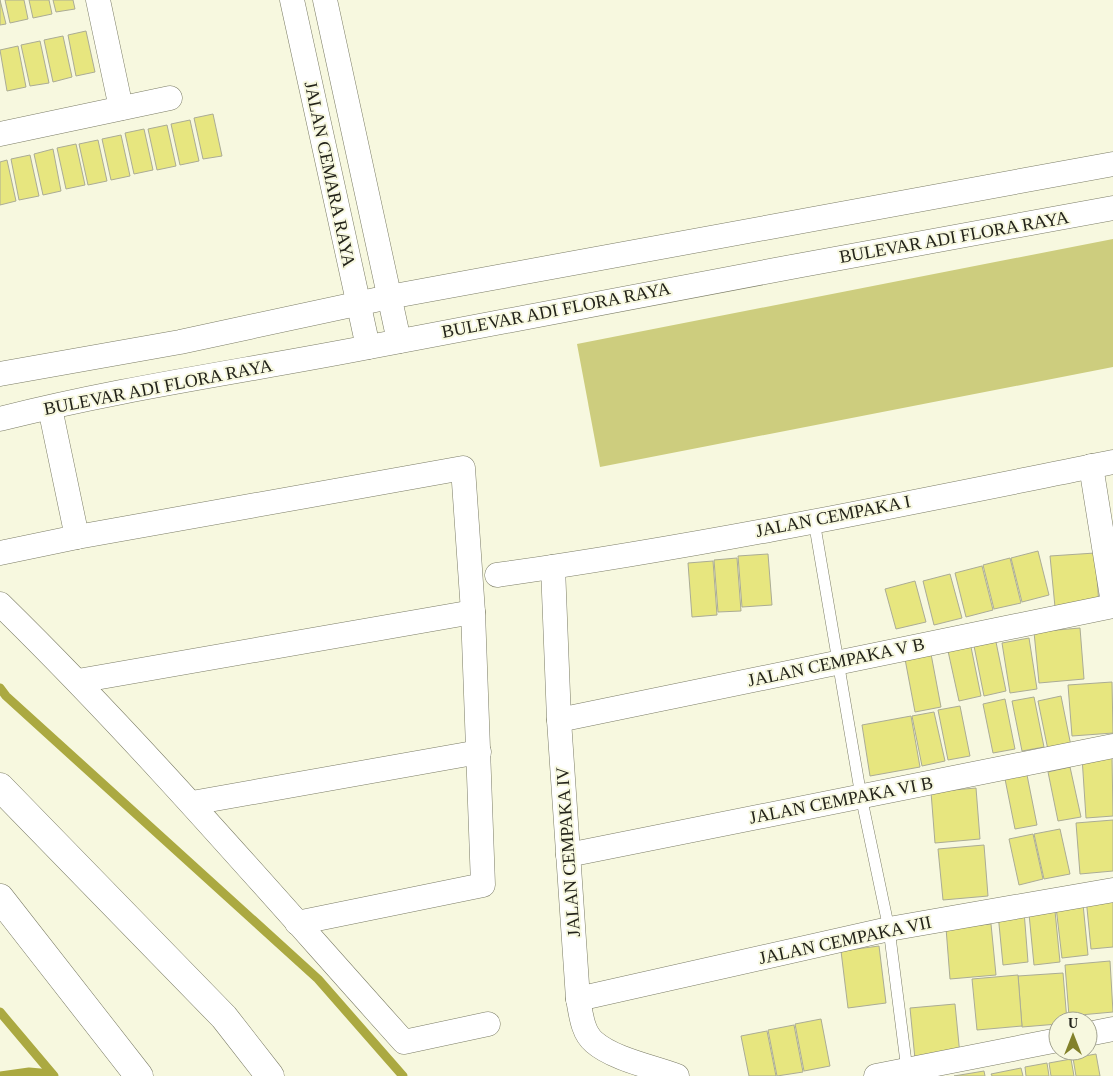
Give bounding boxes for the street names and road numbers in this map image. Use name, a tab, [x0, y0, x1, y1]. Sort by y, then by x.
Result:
street label: JALAN CEMARA RAYA	[301, 79, 359, 269]
street label: BULEVAR ADI FLORA RAYA	[838, 207, 1070, 267]
street label: BULEVAR ADI FLORA RAYA	[440, 278, 672, 342]
street label: BULEVAR ADI FLORA RAYA	[42, 355, 274, 419]
street label: JALAN CEMPAKA I	[754, 491, 912, 541]
street label: JALAN CEMPAKA V B	[746, 633, 926, 691]
street label: JALAN CEMPAKA IV	[552, 766, 584, 938]
street label: JALAN CEMPAKA VI B	[748, 772, 934, 828]
street label: JALAN CEMPAKA VII	[757, 912, 933, 968]

